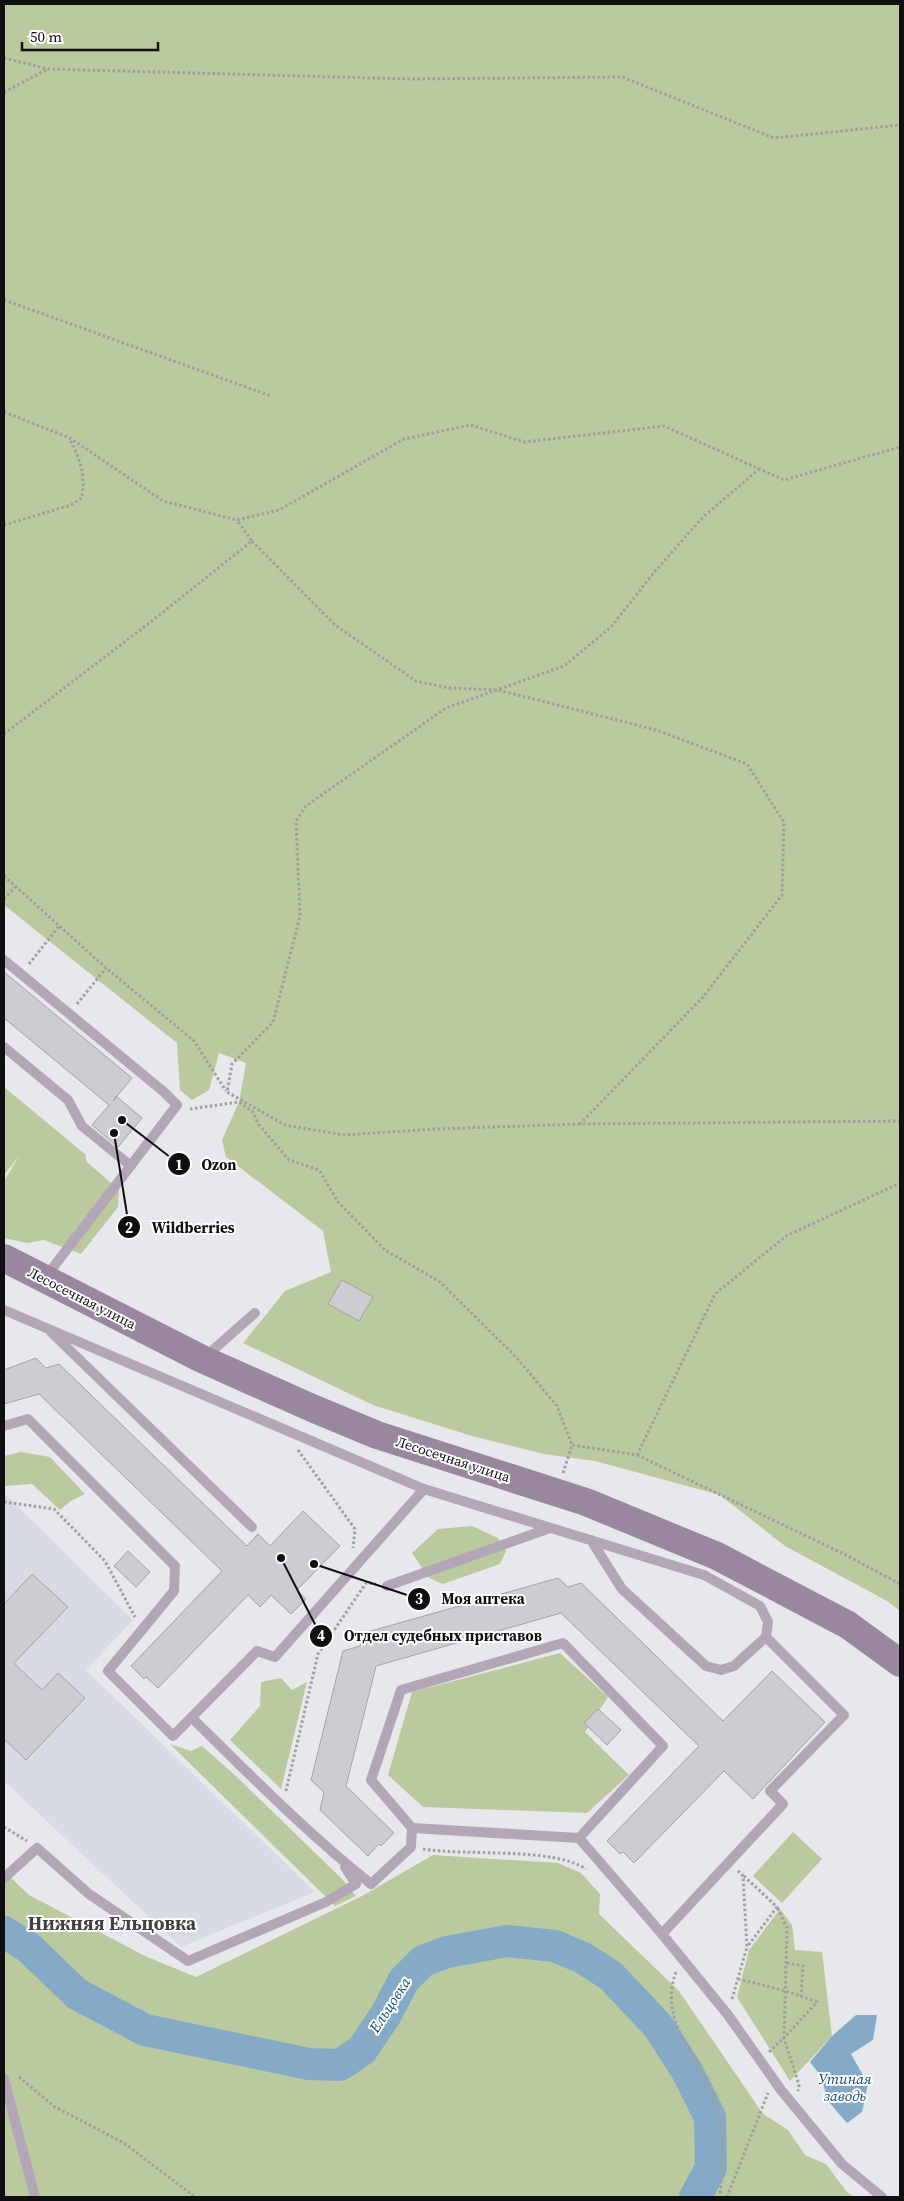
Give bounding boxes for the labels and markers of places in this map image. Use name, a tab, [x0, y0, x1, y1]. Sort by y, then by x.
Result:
callout: Ozon	[167, 1149, 247, 1179]
callout: Wildberries	[116, 1212, 244, 1242]
callout: Моя аптека	[406, 1584, 534, 1614]
callout: Отдел судебных приставов	[309, 1621, 552, 1651]

